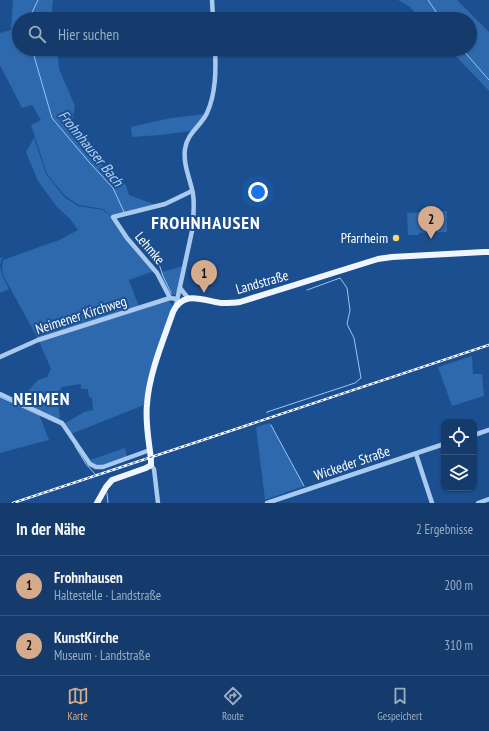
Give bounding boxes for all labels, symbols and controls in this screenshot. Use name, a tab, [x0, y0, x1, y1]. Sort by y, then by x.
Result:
search box	[12, 12, 477, 56]
icon: search	[26, 23, 48, 45]
text: Hier suchen	[58, 25, 119, 44]
water label: Frohnhauser Bach	[54, 106, 128, 191]
your location	[248, 182, 268, 202]
pin: 2	[418, 206, 444, 239]
district label: FROHNHAUSEN	[151, 211, 261, 234]
street label: Lehmke	[131, 228, 169, 268]
place label: Pfarrheim	[341, 229, 388, 247]
marker: Pfarrheim	[391, 233, 401, 243]
pin: 1	[191, 260, 217, 293]
street label: Landstraße	[234, 266, 291, 298]
street label: Neimener Kirchweg	[33, 292, 129, 338]
district label: NEIMEN	[13, 387, 71, 410]
map controls	[441, 419, 477, 491]
button: locate	[441, 419, 477, 455]
street label: Wickeder Straße	[312, 442, 393, 484]
button: layers	[441, 455, 477, 491]
text: In der Nähe	[16, 518, 86, 540]
text: 2 Ergebnisse	[416, 521, 473, 538]
text: Frohnhausen	[54, 568, 123, 587]
text: 1	[26, 577, 32, 594]
text: 200 m	[444, 577, 473, 594]
text: Haltestelle · Landstraße	[54, 587, 161, 604]
text: KunstKirche	[54, 628, 119, 647]
text: 2	[26, 637, 32, 654]
text: 310 m	[444, 637, 473, 654]
text: Museum · Landstraße	[54, 647, 150, 664]
tab: Karte	[67, 685, 89, 723]
tab: Route	[222, 685, 244, 723]
tab: Gespeichert	[377, 685, 422, 723]

